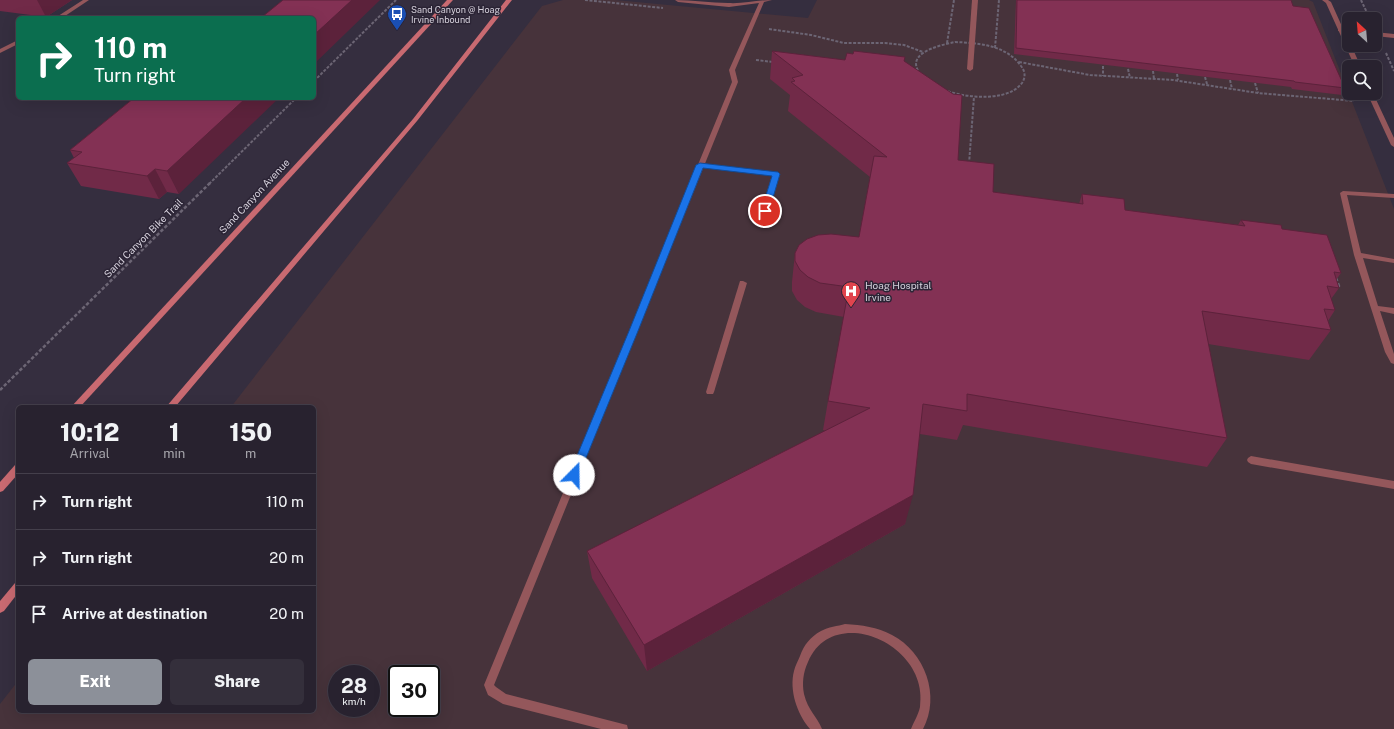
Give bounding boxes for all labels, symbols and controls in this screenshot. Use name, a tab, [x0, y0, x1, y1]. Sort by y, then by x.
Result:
bus stop icon: Sand Canyon @ Hoag Irvine Inbound	[386, 3, 408, 31]
place label: Sand Canyon @ Hoag Irvine Inbound	[411, 4, 500, 25]
north arrow	[1342, 12, 1382, 52]
map controls	[1342, 12, 1382, 100]
text: 110 m	[94, 31, 167, 64]
icon: right	[28, 32, 80, 84]
button: search	[1342, 60, 1382, 100]
text: Turn right	[94, 65, 176, 86]
street label: Sand Canyon Avenue	[216, 156, 292, 236]
pin	[748, 194, 782, 228]
street label: Sand Canyon Bike Trail	[101, 196, 185, 280]
icon: arrive	[754, 200, 776, 222]
place label: Hoag Hospital Irvine	[865, 279, 932, 303]
hospital icon: Hoag Hospital Irvine	[840, 280, 862, 308]
text: 10:12	[60, 418, 119, 446]
text: 1	[169, 418, 180, 446]
text: 150	[229, 418, 272, 446]
text: Arrival	[70, 446, 110, 461]
text: min	[163, 446, 185, 461]
text: m	[245, 446, 256, 461]
position arrow	[553, 454, 595, 496]
icon: right	[28, 491, 50, 513]
text: Turn right	[62, 493, 132, 510]
text: 110 m	[266, 493, 304, 510]
icon: right	[28, 547, 50, 569]
text: Turn right	[62, 549, 132, 566]
text: 20 m	[269, 549, 304, 566]
icon: arrive	[28, 603, 50, 625]
text: Arrive at destination	[62, 605, 207, 622]
text: 20 m	[269, 605, 304, 622]
button: Exit	[28, 659, 162, 705]
button: Share	[170, 659, 304, 705]
speed limit sign: 30	[388, 665, 440, 717]
text: 28	[341, 674, 367, 698]
text: km/h	[342, 695, 366, 707]

